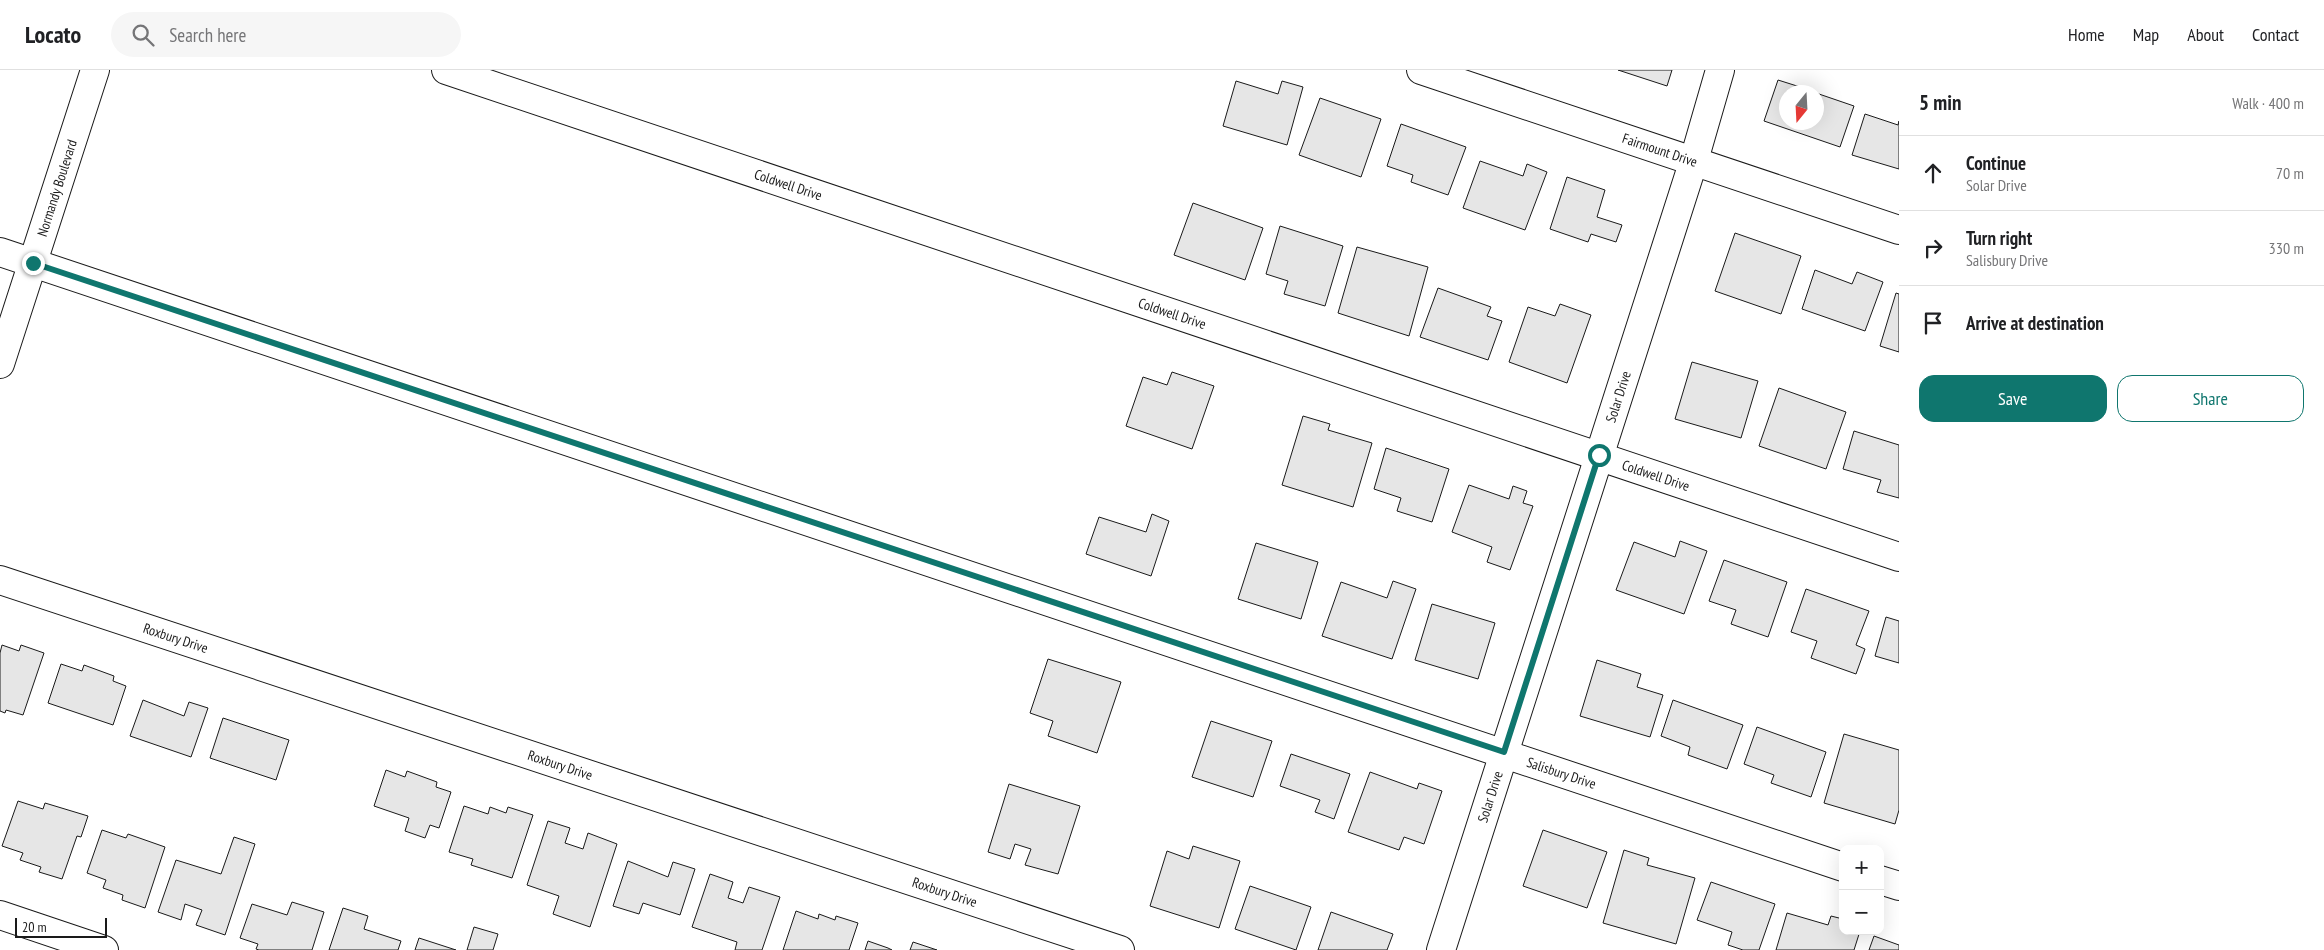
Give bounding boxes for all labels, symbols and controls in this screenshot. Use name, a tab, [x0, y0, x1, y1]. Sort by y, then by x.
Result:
search box	[111, 12, 461, 57]
text: Locato	[25, 19, 81, 50]
icon: search	[129, 21, 157, 49]
text: Search here	[169, 23, 246, 47]
text: Home	[2068, 23, 2105, 46]
text: Map	[2133, 23, 2159, 46]
text: About	[2187, 23, 2224, 46]
text: Contact	[2252, 23, 2299, 46]
north arrow	[1779, 85, 1824, 130]
text: 5 min	[1919, 89, 1961, 116]
text: Walk · 400 m	[2232, 93, 2304, 113]
street label: Fairmount Drive	[1620, 129, 1700, 171]
street label: Normandy Boulevard	[33, 137, 81, 239]
text: Continue	[1966, 151, 2026, 175]
icon: ahead	[1919, 159, 1947, 187]
text: 70 m	[2276, 163, 2304, 183]
street label: Coldwell Drive	[752, 165, 825, 204]
text: Solar Drive	[1966, 175, 2027, 195]
text: Turn right	[1966, 226, 2032, 250]
icon: right	[1919, 234, 1947, 262]
text: 330 m	[2269, 238, 2304, 258]
text: Salisbury Drive	[1966, 250, 2048, 270]
route end	[22, 252, 45, 275]
street label: Coldwell Drive	[1136, 294, 1209, 333]
icon: arrive	[1919, 309, 1947, 337]
text: Arrive at destination	[1966, 311, 2104, 335]
street label: Solar Drive	[1602, 368, 1635, 425]
button: Save	[1919, 375, 2107, 422]
button: Share	[2117, 375, 2304, 422]
route start	[1588, 444, 1611, 467]
street label: Coldwell Drive	[1620, 456, 1692, 495]
street label: Roxbury Drive	[141, 619, 211, 657]
street label: Roxbury Drive	[526, 746, 595, 784]
street label: Salisbury Drive	[1524, 753, 1599, 793]
street label: Solar Drive	[1473, 768, 1507, 825]
map controls	[1839, 845, 1884, 935]
button: +	[1839, 845, 1884, 890]
street label: Roxbury Drive	[910, 873, 980, 911]
button: −	[1839, 890, 1884, 935]
scale bar	[15, 915, 108, 938]
text: 20 m	[22, 918, 47, 936]

